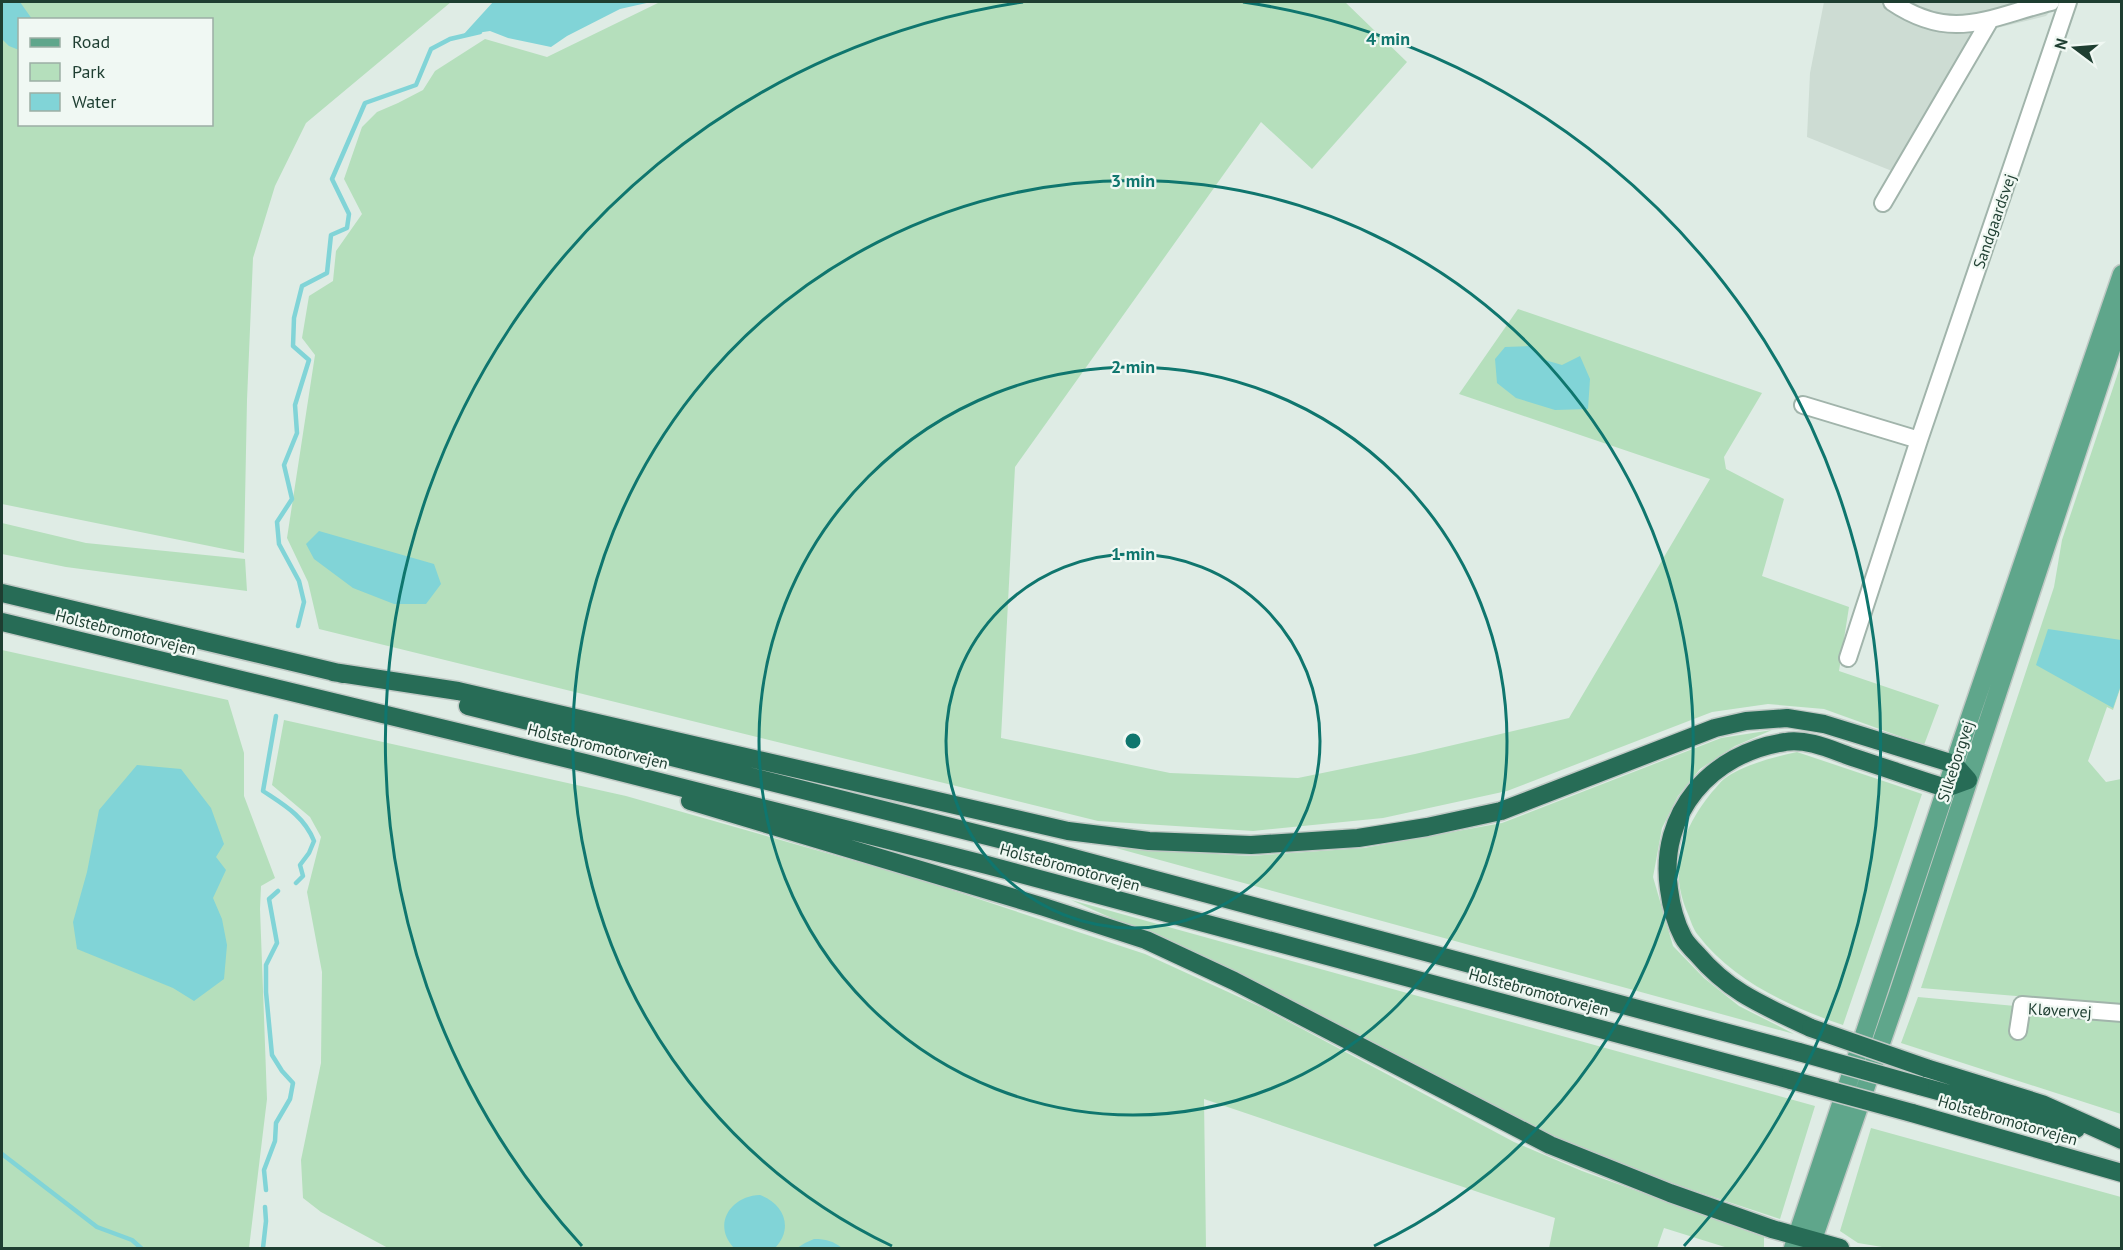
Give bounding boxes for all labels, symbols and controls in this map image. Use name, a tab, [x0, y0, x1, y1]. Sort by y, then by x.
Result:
legend	[18, 18, 213, 126]
north arrow	[2045, 18, 2105, 78]
text: 4 min	[1366, 27, 1410, 50]
text: Road	[72, 30, 110, 53]
text: N	[2050, 36, 2072, 52]
text: Park	[72, 60, 105, 83]
text: Water	[72, 90, 116, 113]
text: 3 min	[1111, 169, 1155, 192]
street label: Sandgaardsvej	[1968, 171, 2020, 271]
text: 2 min	[1111, 355, 1155, 378]
text: 1 min	[1111, 542, 1155, 565]
street label: Holstebromotorvejen	[54, 605, 198, 659]
street label: Silkeborgvej	[1932, 718, 1978, 804]
street label: Holstebromotorvejen	[526, 719, 670, 773]
centre of rings	[1123, 731, 1143, 751]
street label: Holstebromotorvejen	[998, 839, 1142, 895]
street label: Holstebromotorvejen	[1467, 964, 1611, 1020]
street label: Kløvervej	[2028, 998, 2092, 1022]
street label: Holstebromotorvejen	[1936, 1090, 2080, 1150]

